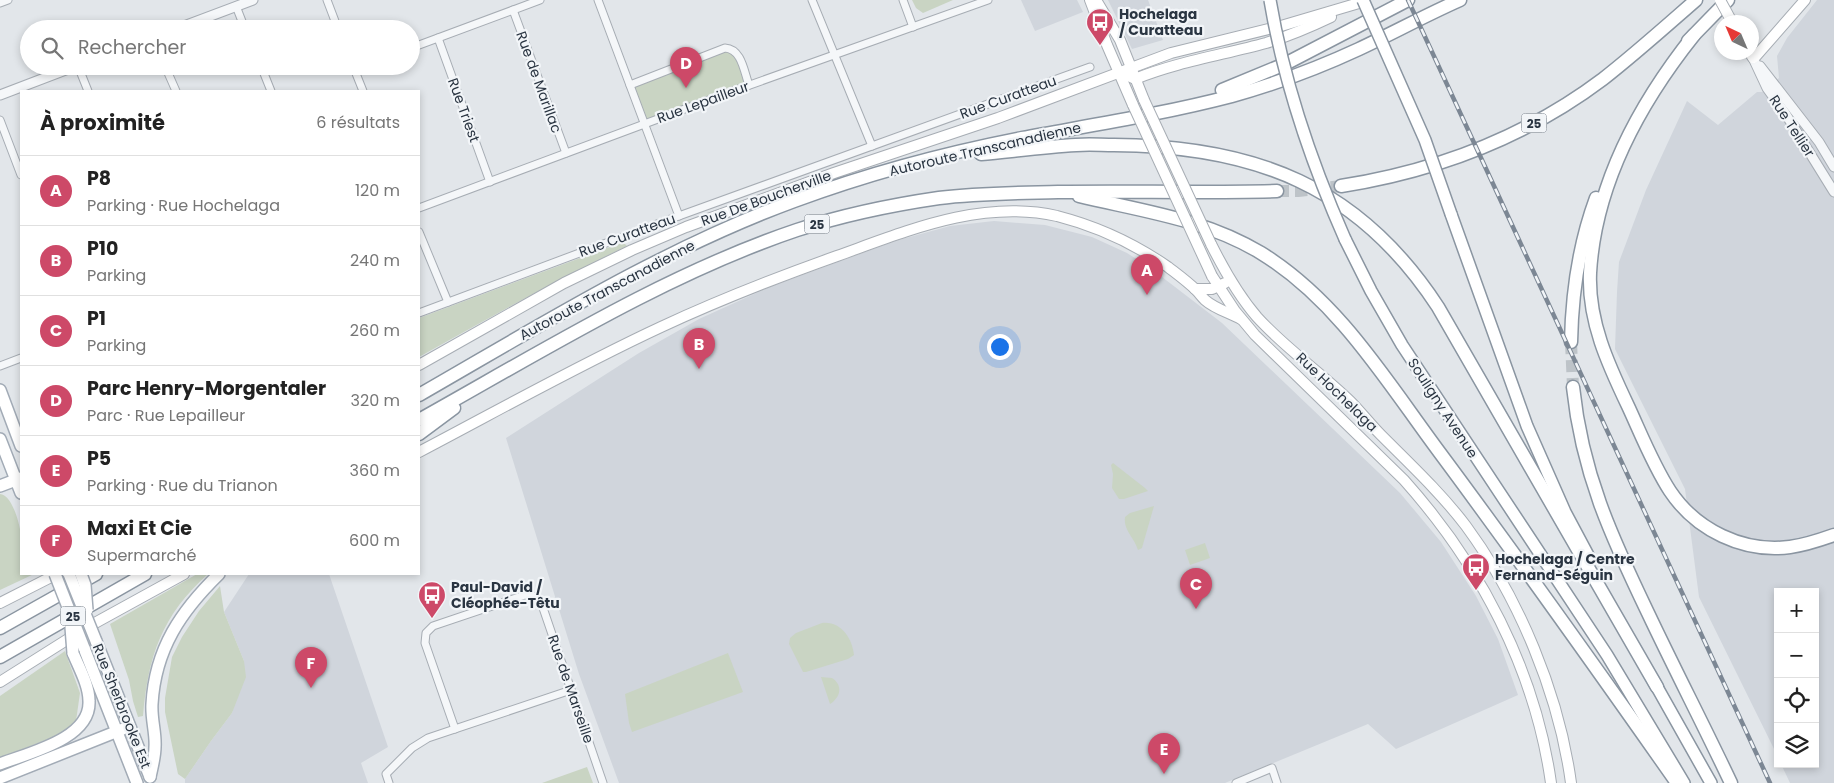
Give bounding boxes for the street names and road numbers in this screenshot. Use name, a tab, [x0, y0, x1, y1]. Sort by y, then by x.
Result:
street label: Rue de Marillac	[511, 28, 567, 136]
street label: Rue Curatteau	[957, 70, 1059, 124]
street label: Rue Triest	[443, 75, 485, 145]
street label: Rue Lepailleur	[654, 76, 752, 128]
street label: Rue Tellier	[1764, 91, 1820, 161]
road number: 25	[1522, 114, 1546, 132]
street label: Autoroute Transcanadienne	[887, 117, 1083, 181]
street label: Rue De Boucherville	[698, 165, 834, 231]
street label: Rue Curatteau	[576, 208, 678, 262]
road number: 25	[804, 214, 830, 233]
street label: Autoroute Transcanadienne	[516, 235, 699, 345]
street label: Rue Hochelaga	[1292, 348, 1382, 436]
street label: Souligny Avenue	[1403, 354, 1483, 462]
road number: 25	[60, 606, 86, 626]
street label: Rue de Marseille	[543, 632, 599, 746]
street label: Rue Sherbrooke Est	[88, 641, 156, 771]

